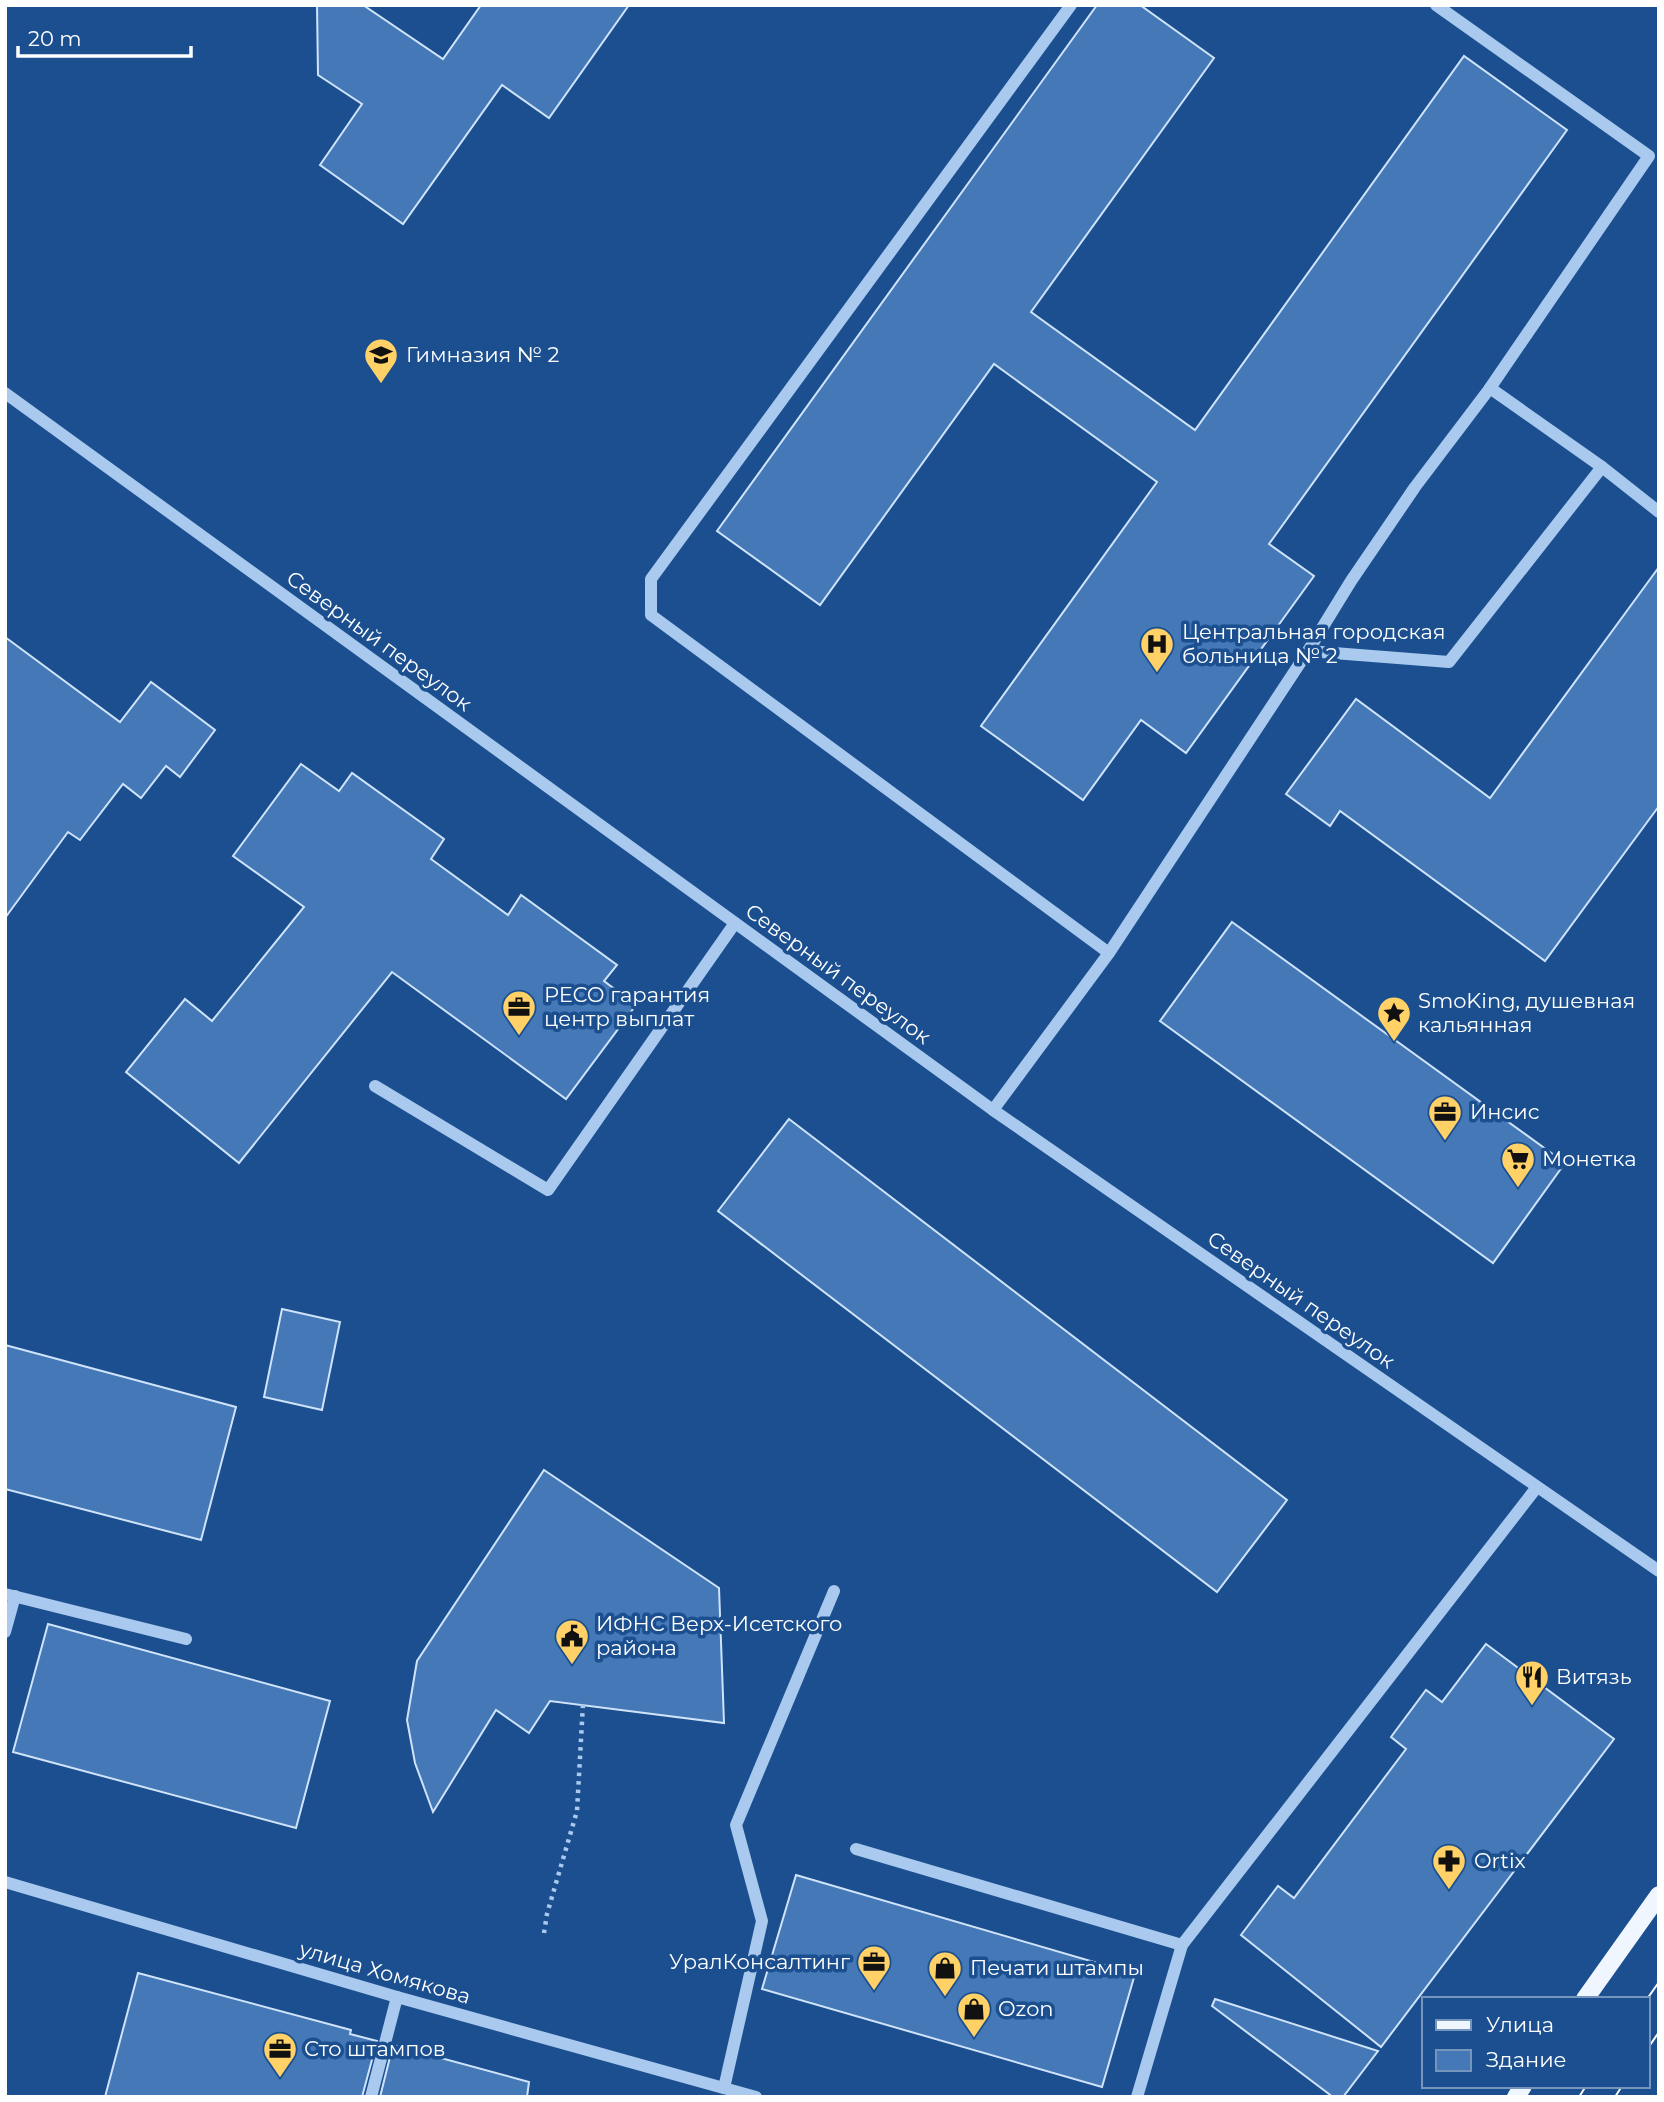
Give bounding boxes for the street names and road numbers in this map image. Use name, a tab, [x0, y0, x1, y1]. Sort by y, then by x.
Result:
street label: Северный переулок	[282, 565, 477, 716]
street label: Северный переулок	[741, 898, 936, 1049]
street label: Северный переулок	[1203, 1225, 1400, 1374]
street label: улица Хомякова	[296, 1936, 474, 2009]

